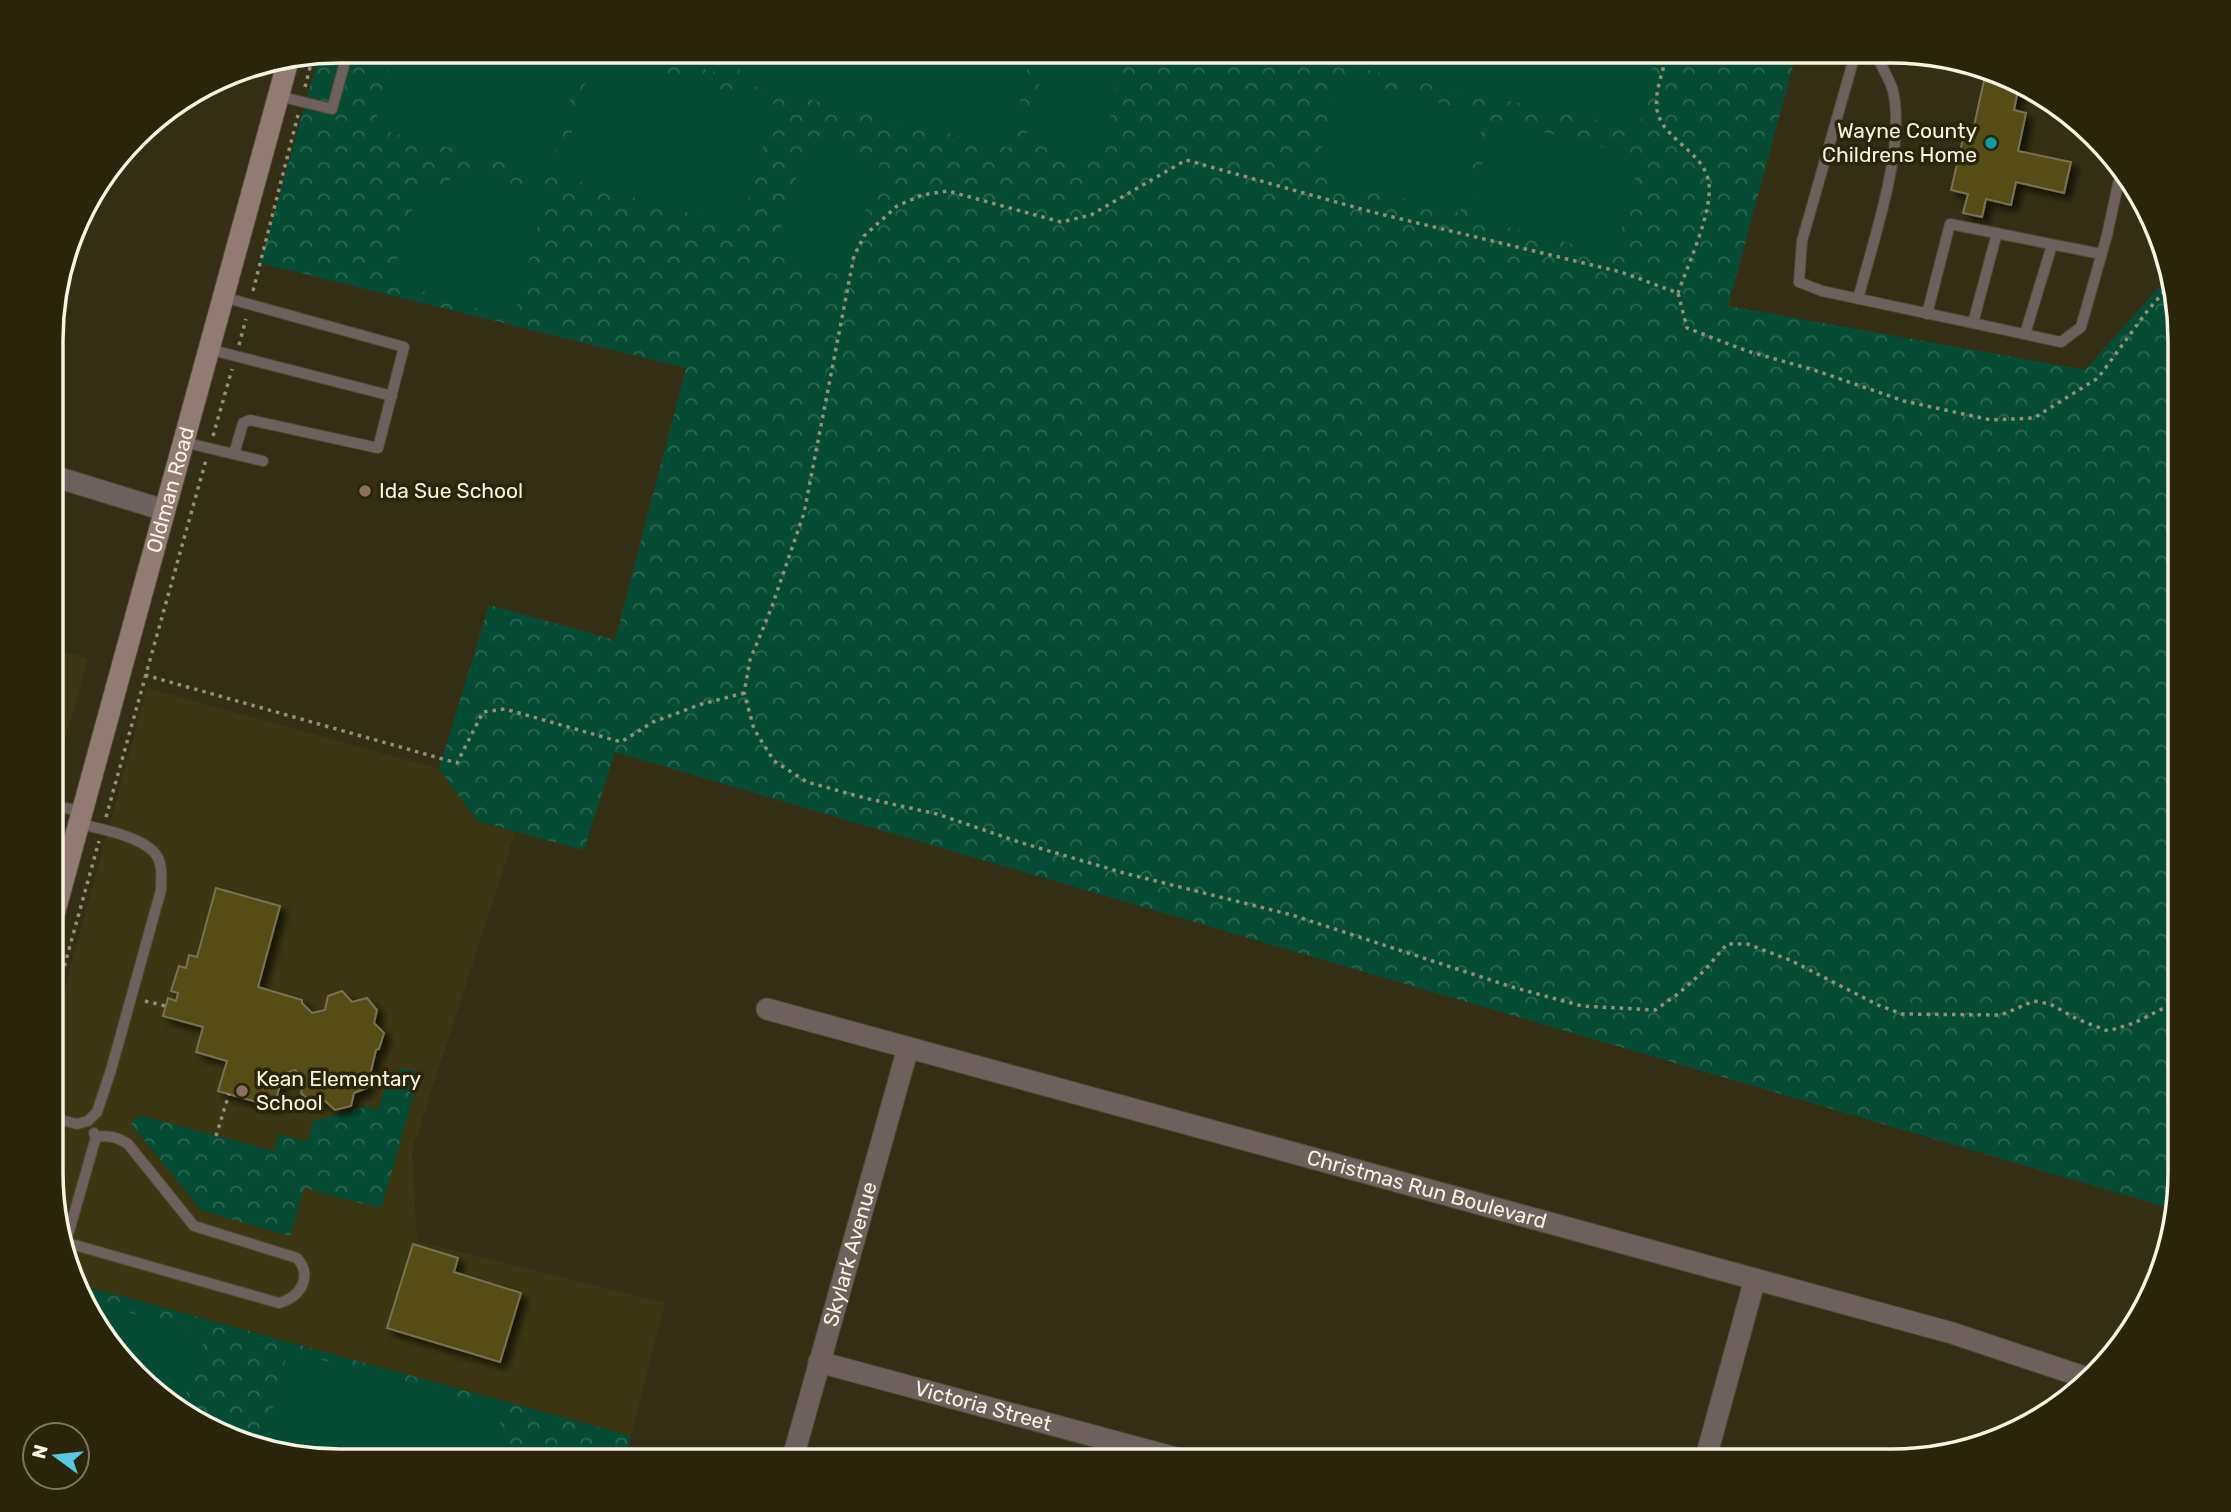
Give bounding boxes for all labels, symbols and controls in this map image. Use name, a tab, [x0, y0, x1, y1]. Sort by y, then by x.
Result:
place label: Wayne County Childrens Home	[1822, 118, 1977, 167]
marker: Wayne County Childrens Home	[1983, 135, 1999, 151]
street label: Oldman Road	[141, 424, 199, 556]
place label: Ida Sue School	[379, 478, 523, 503]
marker: Ida Sue School	[357, 483, 373, 499]
place label: Kean Elementary School	[256, 1066, 422, 1115]
marker: Kean Elementary School	[234, 1083, 250, 1099]
street label: Christmas Run Boulevard	[1304, 1144, 1550, 1234]
street label: Skylark Avenue	[817, 1179, 882, 1329]
street label: Victoria Street	[912, 1375, 1055, 1436]
north arrow	[21, 1421, 91, 1491]
text: N	[27, 1442, 53, 1461]

